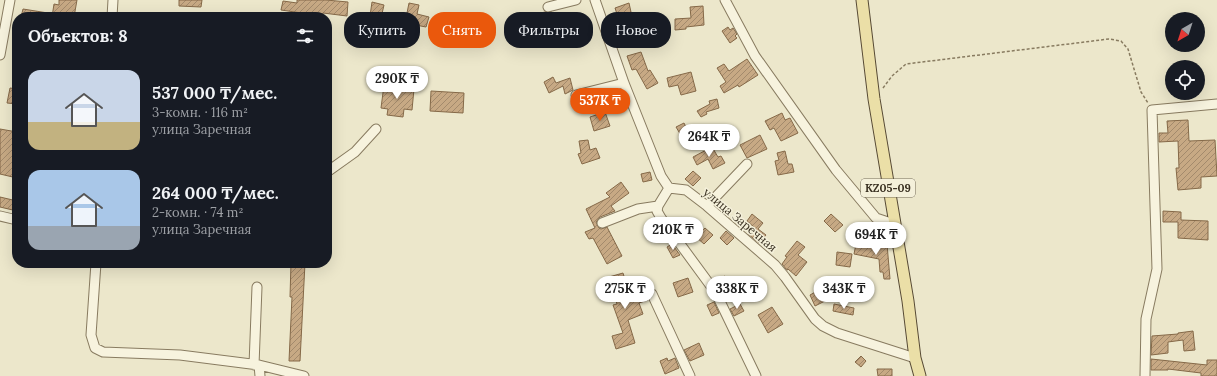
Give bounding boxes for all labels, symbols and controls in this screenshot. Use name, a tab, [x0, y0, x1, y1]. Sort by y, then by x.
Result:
chip: Купить	[344, 12, 420, 48]
chip: Снять	[428, 12, 496, 48]
chip: Фильтры	[504, 12, 593, 48]
chip: Новое	[601, 12, 671, 48]
north arrow	[1165, 12, 1205, 52]
map controls	[1165, 12, 1205, 100]
text: Объектов: 8	[28, 25, 128, 47]
icon: filters	[294, 25, 316, 47]
button: locate	[1165, 60, 1205, 100]
pin: 290K ₸	[364, 66, 430, 100]
text: 290K ₸	[375, 70, 419, 87]
text: 537 000 ₸/мес.	[152, 82, 277, 104]
icon: home	[60, 86, 108, 134]
pin: 537K ₸	[567, 88, 633, 122]
text: 537K ₸	[579, 92, 621, 109]
text: 3-комн. · 116 m²	[152, 104, 248, 121]
text: улица Заречная	[152, 121, 251, 138]
pin: 264K ₸	[676, 124, 742, 158]
text: 264K ₸	[688, 128, 730, 145]
road number: KZ05-09	[861, 179, 915, 197]
text: 264 000 ₸/мес.	[152, 182, 279, 204]
street label: улица Заречная	[700, 184, 780, 255]
icon: home	[60, 186, 108, 234]
text: 2-комн. · 74 m²	[152, 204, 243, 221]
pin: 210K ₸	[640, 217, 706, 251]
text: улица Заречная	[152, 221, 251, 238]
text: 210K ₸	[652, 221, 694, 238]
pin: 694K ₸	[843, 222, 909, 256]
text: 694K ₸	[854, 226, 898, 243]
pin: 275K ₸	[592, 276, 658, 310]
pin: 338K ₸	[704, 276, 770, 310]
pin: 343K ₸	[811, 276, 877, 310]
text: 275K ₸	[604, 280, 646, 297]
text: 338K ₸	[715, 280, 759, 297]
text: 343K ₸	[823, 280, 865, 297]

